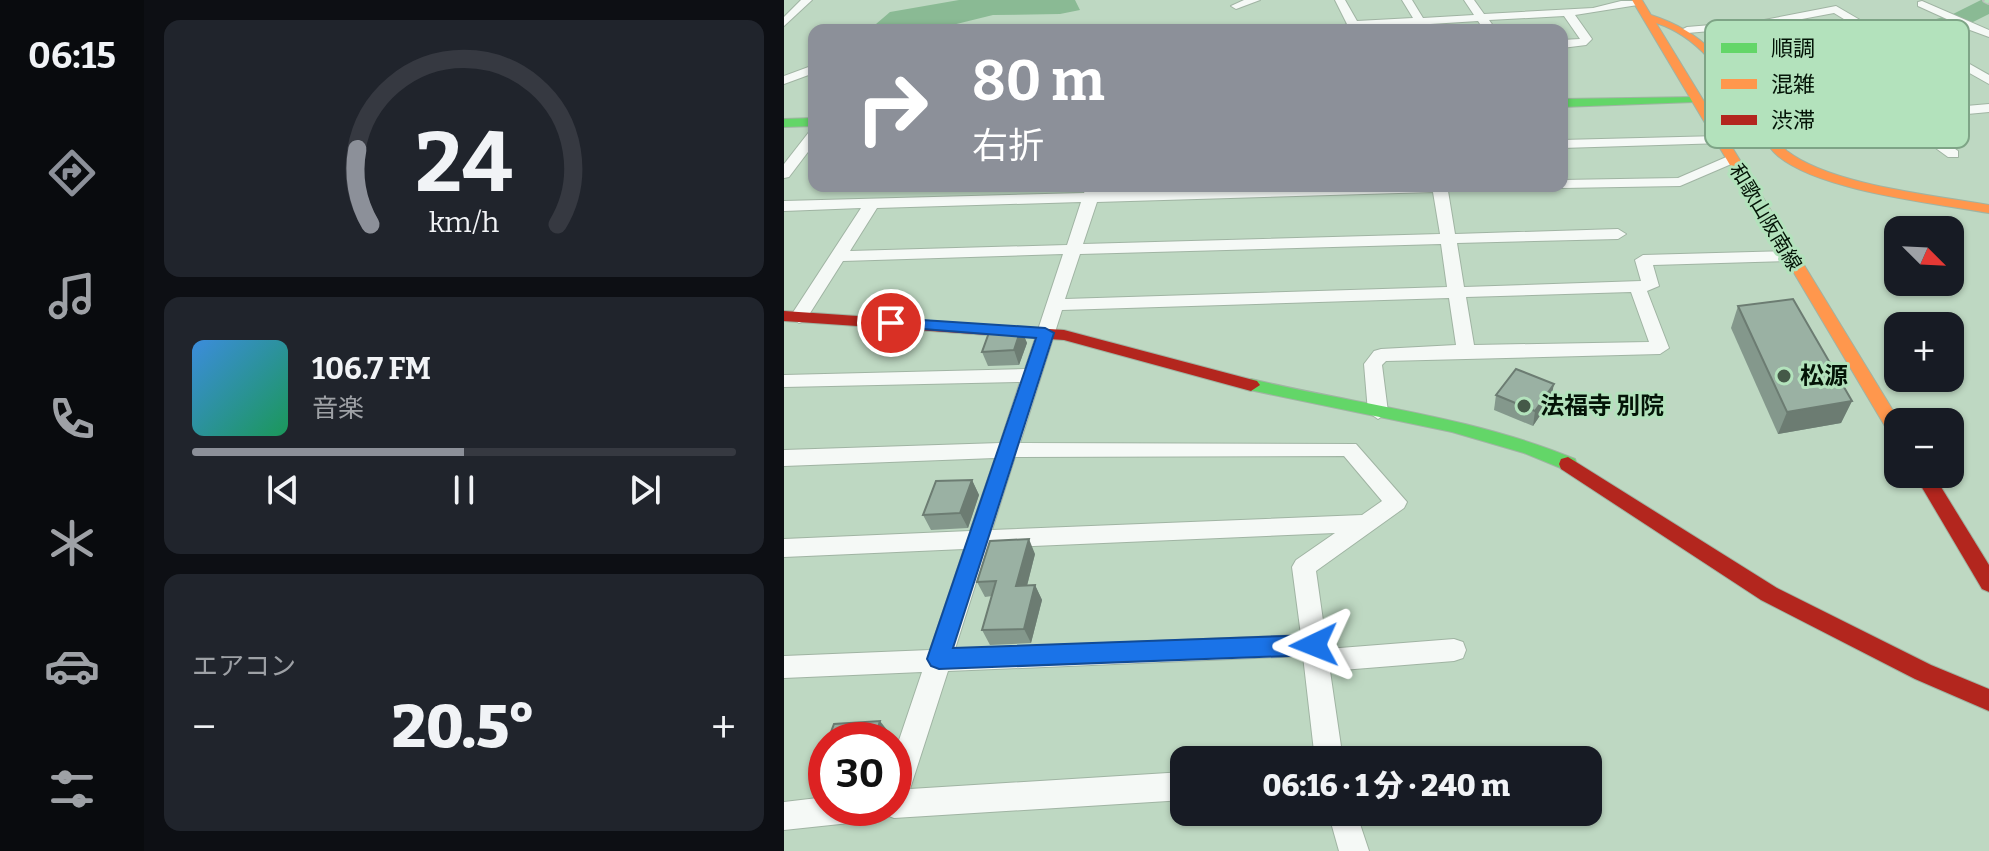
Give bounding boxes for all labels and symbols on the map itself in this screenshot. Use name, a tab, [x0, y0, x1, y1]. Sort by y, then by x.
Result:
legend	[1705, 20, 1969, 148]
text: 順調	[1771, 35, 1815, 62]
text: 混雑	[1771, 71, 1815, 98]
text: 渋滞	[1771, 107, 1815, 134]
street label: 和歌山阪南線	[1725, 159, 1807, 275]
north arrow	[1884, 216, 1964, 296]
pin	[857, 289, 925, 357]
place label: 松源	[1800, 362, 1848, 390]
marker: 松源	[1775, 367, 1793, 385]
place label: 法福寺 別院	[1540, 392, 1664, 420]
marker: 法福寺 別院	[1515, 397, 1533, 415]
position arrow	[1272, 603, 1356, 687]
speed limit sign: 30	[808, 722, 912, 826]

